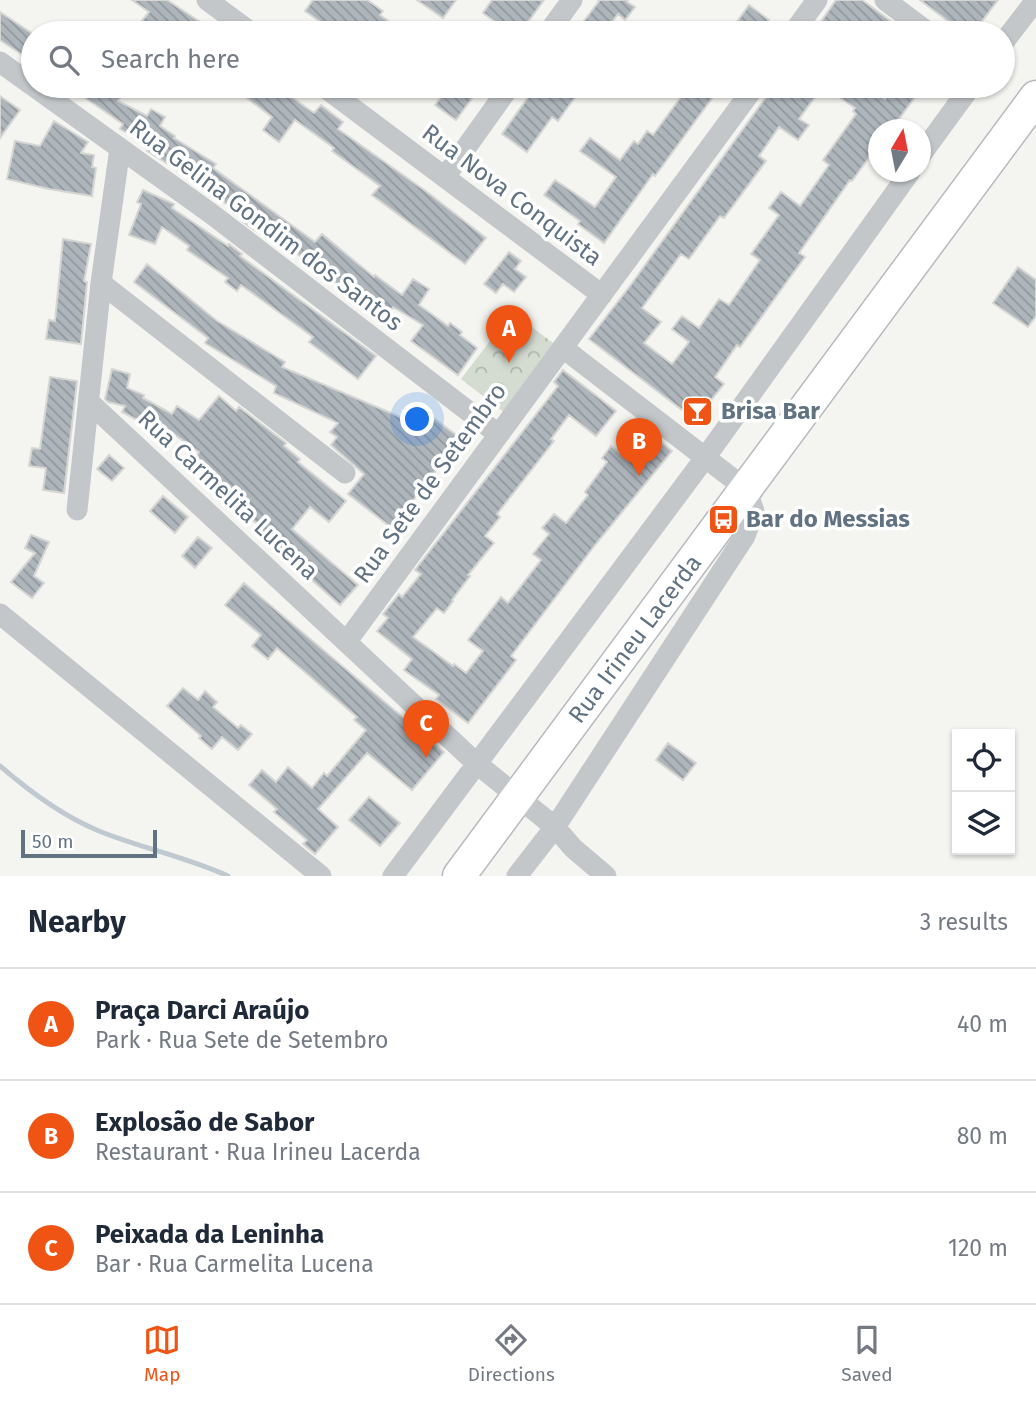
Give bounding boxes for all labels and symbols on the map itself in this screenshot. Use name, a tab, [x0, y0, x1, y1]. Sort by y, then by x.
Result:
street label: Rua Gelina Gondim dos Santos	[124, 113, 408, 337]
street label: Rua Nova Conquista	[417, 118, 607, 272]
north arrow	[868, 119, 931, 182]
pin: A	[486, 305, 532, 363]
street label: Rua Sete de Setembro	[348, 377, 512, 589]
bar icon: Brisa Bar	[681, 394, 715, 428]
place label: Brisa Bar	[721, 397, 820, 425]
your location	[400, 402, 434, 436]
street label: Rua Carmelita Lucena	[132, 404, 324, 586]
pin: B	[616, 418, 662, 476]
bus stop icon: Bar do Messias	[706, 502, 740, 536]
place label: Bar do Messias	[746, 505, 910, 533]
street label: Rua Irineu Lacerda	[563, 549, 707, 729]
pin: C	[403, 700, 449, 758]
scale bar	[21, 827, 158, 859]

